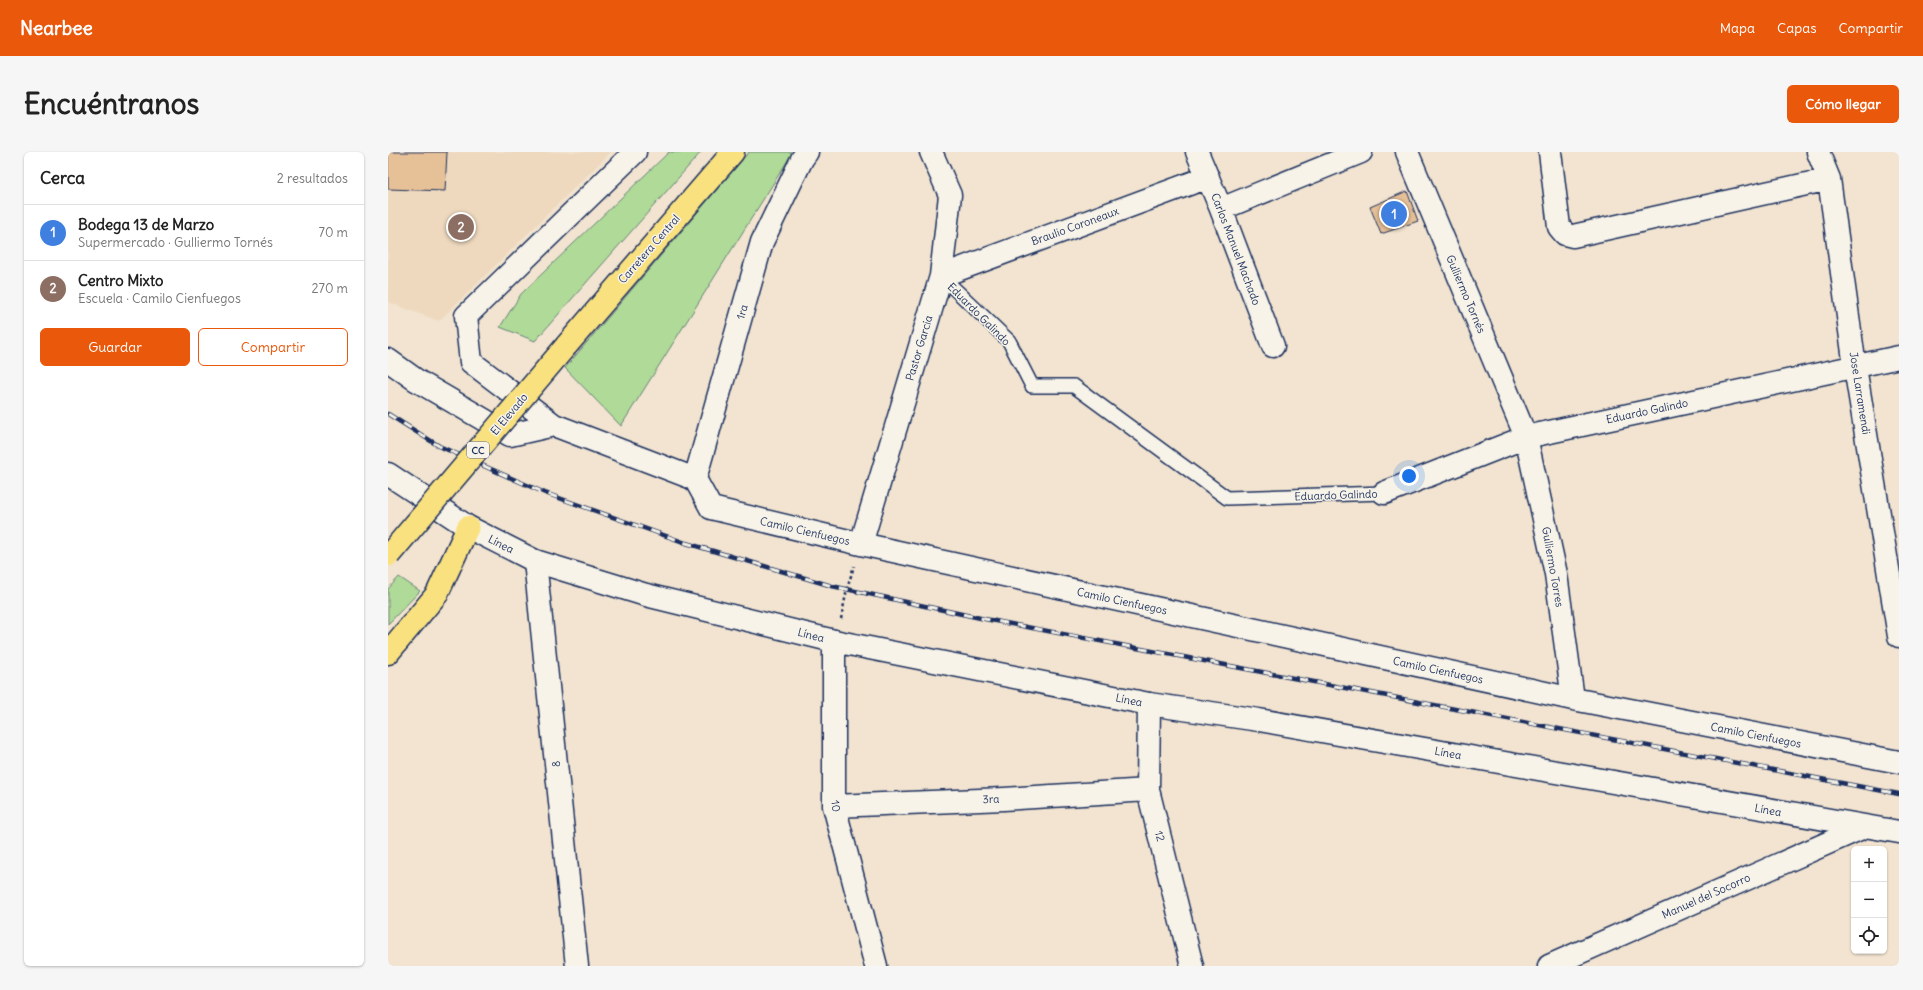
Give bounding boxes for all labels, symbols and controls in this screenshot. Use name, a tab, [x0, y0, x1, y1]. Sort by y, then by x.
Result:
text: Nearbee	[20, 16, 93, 40]
text: Mapa	[1720, 19, 1755, 37]
text: Capas	[1777, 19, 1817, 37]
text: Compartir	[1839, 19, 1903, 37]
button: Cómo llegar	[1787, 85, 1899, 123]
text: Encuéntranos	[24, 86, 199, 122]
text: Cerca	[40, 167, 85, 189]
text: 2 resultados	[277, 170, 348, 187]
street label: Carlos Manuel Machado	[1208, 191, 1264, 307]
pin: 1	[1381, 199, 1407, 229]
street label: Braulio Coroneaux	[1029, 203, 1121, 248]
pin: 2	[448, 212, 474, 242]
street label: Carretera Central	[615, 212, 683, 286]
text: Bodega 13 de Marzo	[78, 215, 214, 234]
text: 1	[50, 224, 56, 241]
text: 70 m	[319, 224, 348, 241]
text: Supermercado · Gulliermo Tornés	[78, 234, 273, 251]
street label: Gulliermo Tornés	[1443, 253, 1489, 335]
text: Centro Mixto	[78, 271, 164, 290]
text: 2	[49, 280, 57, 297]
text: 270 m	[311, 280, 348, 297]
street label: Eduardo Galindo	[945, 280, 1013, 348]
text: Escuela · Camilo Cienfuegos	[78, 290, 241, 307]
street label: 1ra	[733, 303, 751, 321]
street label: Pastor García	[902, 314, 936, 382]
button: Guardar	[40, 328, 190, 366]
button: Compartir	[198, 328, 348, 366]
street label: Jose Larramendi	[1847, 351, 1873, 435]
street label: El Elevado	[487, 390, 531, 438]
street label: Eduardo Galindo	[1605, 395, 1689, 427]
road number: CC	[467, 442, 489, 458]
your location	[1399, 466, 1419, 486]
street label: Eduardo Galindo	[1294, 487, 1378, 503]
street label: Camilo Cienfuegos	[759, 514, 851, 548]
street label: Gulliermo Torres	[1539, 526, 1567, 608]
street label: Línea	[486, 532, 516, 556]
street label: Camilo Cienfuegos	[1076, 585, 1168, 617]
street label: Línea	[796, 625, 826, 645]
street label: Camilo Cienfuegos	[1392, 654, 1484, 686]
street label: Línea	[1114, 691, 1144, 709]
street label: Camilo Cienfuegos	[1710, 719, 1802, 751]
street label: Línea	[1433, 744, 1463, 762]
street label: 8	[549, 760, 563, 768]
street label: 3ra	[982, 792, 1000, 806]
street label: 10	[828, 799, 844, 813]
street label: Línea	[1753, 801, 1783, 819]
street label: 12	[1152, 829, 1168, 843]
map controls	[1851, 846, 1887, 954]
button: +	[1851, 846, 1887, 882]
street label: Manuel del Socorro	[1660, 870, 1752, 922]
button: −	[1851, 882, 1887, 918]
button: locate	[1851, 918, 1887, 954]

